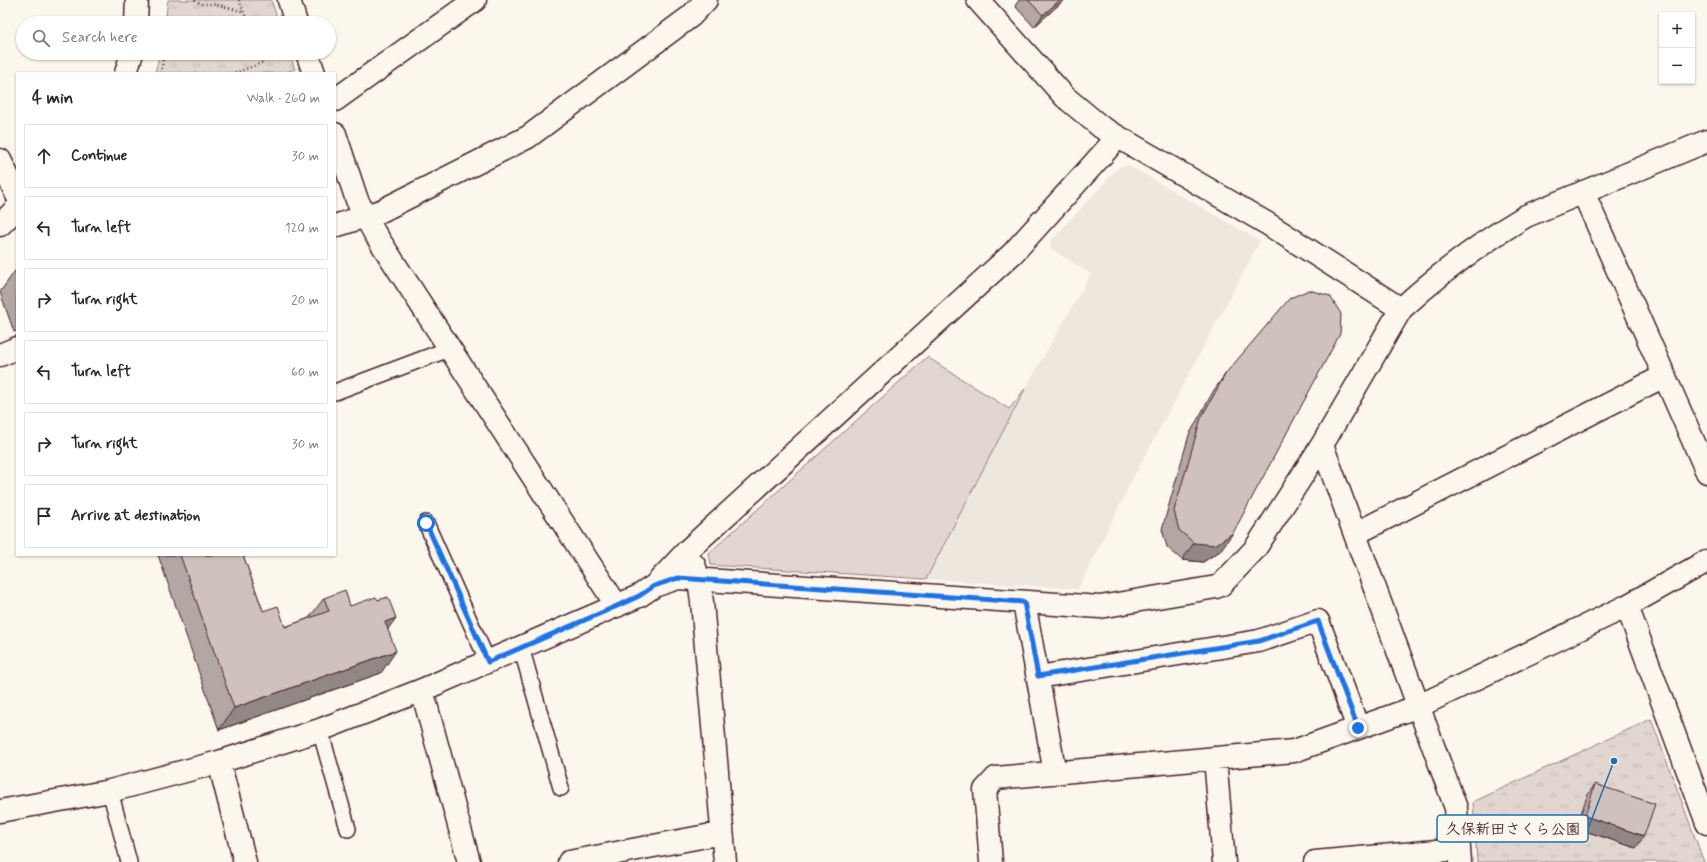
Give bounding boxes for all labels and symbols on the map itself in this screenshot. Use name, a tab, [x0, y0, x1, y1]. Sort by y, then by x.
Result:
route start	[417, 514, 435, 532]
route end	[1349, 719, 1367, 737]
callout: 久保新田さくら公園	[1437, 815, 1588, 842]
text: 久保新田さくら公園	[1445, 820, 1581, 840]

